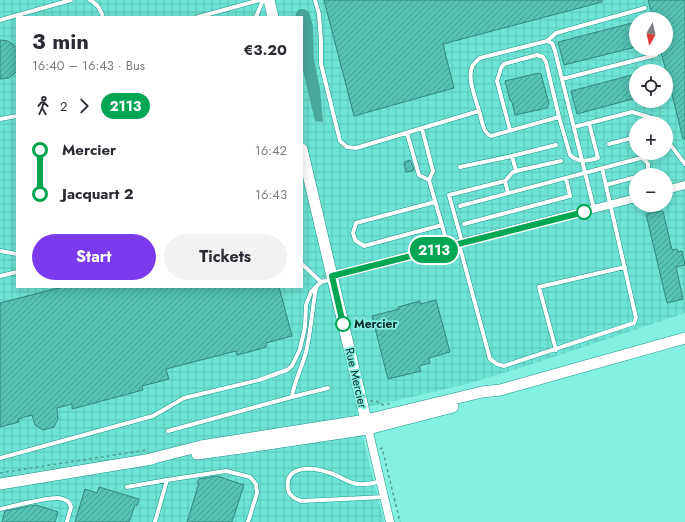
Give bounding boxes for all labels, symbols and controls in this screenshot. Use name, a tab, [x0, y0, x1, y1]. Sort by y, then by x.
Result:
north arrow	[629, 12, 673, 56]
map controls	[629, 12, 673, 212]
text: 3 min	[32, 25, 89, 57]
text: €3.20	[243, 39, 287, 61]
text: 16:40 – 16:43 · Bus	[32, 56, 145, 75]
button: locate	[629, 64, 673, 108]
icon: walk	[32, 95, 54, 117]
icon: forward	[73, 95, 95, 117]
text: 2113	[109, 96, 142, 116]
text: 2	[60, 97, 67, 116]
button: +	[629, 116, 673, 160]
text: Mercier	[62, 139, 116, 161]
text: 16:42	[255, 141, 287, 160]
button: −	[629, 168, 673, 212]
text: Jacquart 2	[62, 183, 134, 205]
text: 16:43	[255, 185, 287, 204]
unlabelled marker	[576, 204, 592, 220]
button: Start	[32, 234, 156, 280]
button: Tickets	[164, 234, 287, 280]
line badge: 2113	[406, 237, 462, 263]
text: 2113	[418, 240, 450, 260]
place label: Mercier	[354, 315, 397, 333]
marker: Mercier	[335, 316, 351, 332]
street label: Rue Mercier	[340, 346, 372, 411]

